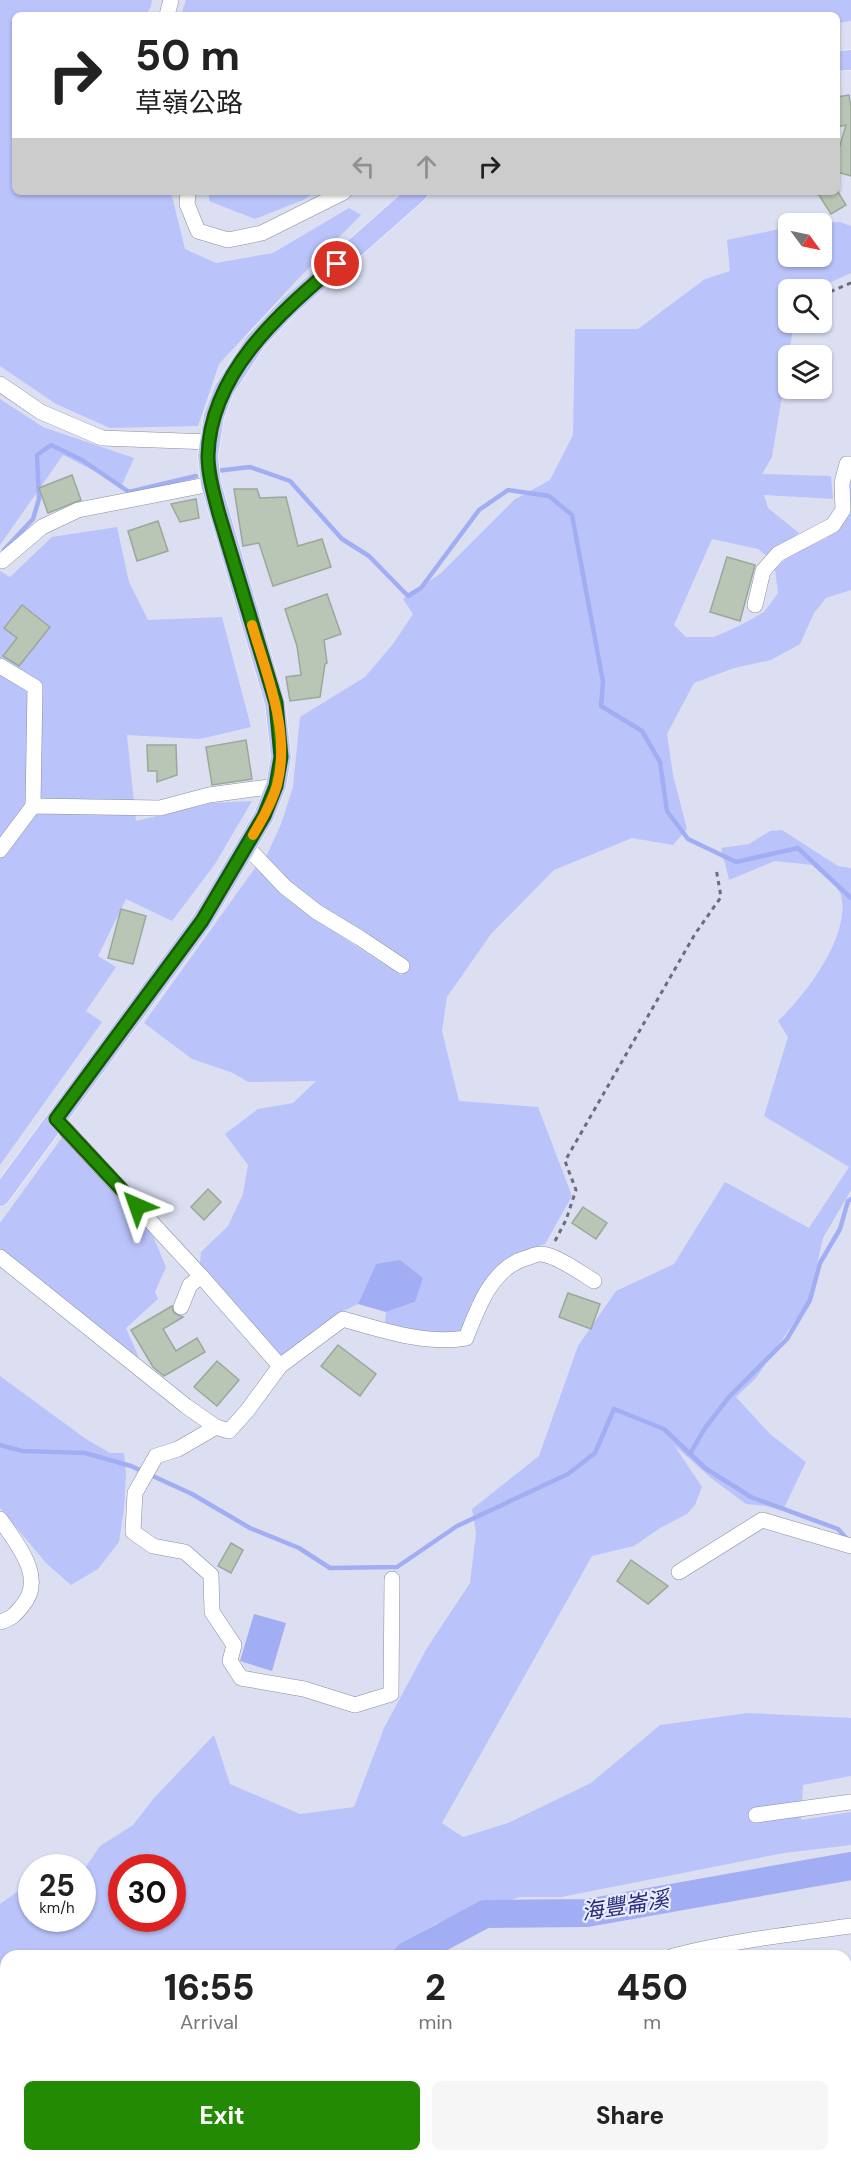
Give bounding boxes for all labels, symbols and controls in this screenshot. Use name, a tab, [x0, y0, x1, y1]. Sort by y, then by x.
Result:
text: 50 m	[135, 28, 240, 83]
icon: right	[36, 36, 114, 114]
text: 草嶺公路	[135, 85, 243, 120]
icon: left	[347, 150, 380, 183]
icon: ahead	[410, 150, 443, 183]
icon: right	[473, 150, 506, 183]
north arrow	[778, 213, 832, 267]
map controls	[778, 213, 832, 399]
pin	[311, 238, 362, 289]
icon: arrive	[320, 247, 353, 280]
button: search	[778, 279, 832, 333]
button: layers	[778, 345, 832, 399]
position arrow	[105, 1174, 169, 1238]
speed limit sign: 30	[108, 1854, 186, 1932]
text: 25	[39, 1866, 75, 1905]
water label: 海豐崙溪	[579, 1884, 674, 1927]
text: km/h	[39, 1898, 75, 1918]
text: 16:55	[164, 1964, 254, 2011]
text: 2	[425, 1964, 446, 2011]
text: 450	[617, 1964, 688, 2011]
text: Arrival	[180, 2009, 238, 2035]
text: min	[418, 2009, 453, 2035]
text: m	[643, 2009, 661, 2035]
button: Exit	[24, 2081, 420, 2150]
button: Share	[432, 2081, 828, 2150]

